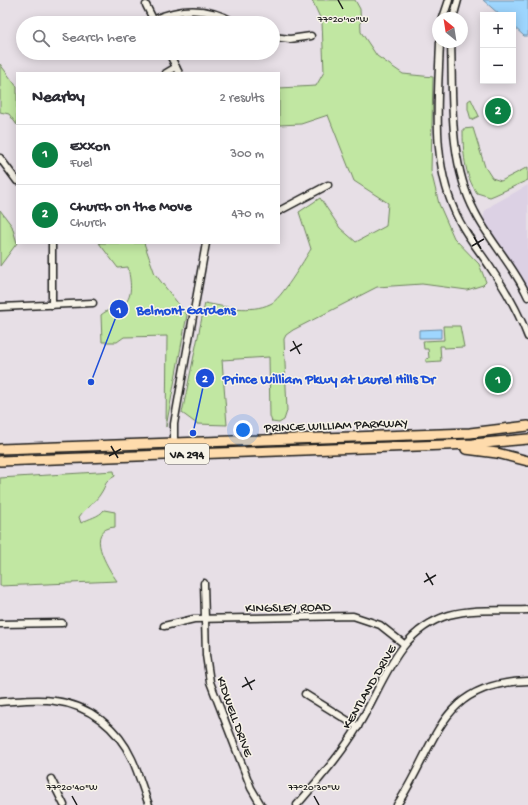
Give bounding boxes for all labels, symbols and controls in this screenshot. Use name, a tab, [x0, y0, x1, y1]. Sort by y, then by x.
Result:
north arrow	[432, 12, 468, 48]
map controls	[480, 12, 516, 84]
button: +	[480, 12, 516, 48]
text: 77°20'10"W	[317, 14, 369, 26]
search box	[16, 16, 280, 60]
icon: search	[30, 27, 52, 49]
text: Search here	[62, 29, 136, 47]
button: −	[480, 48, 516, 84]
text: Nearby	[32, 88, 85, 108]
text: 2 results	[219, 91, 264, 106]
pin: 2	[485, 96, 511, 126]
text: Exxon	[70, 138, 110, 156]
text: 1	[42, 147, 48, 162]
text: 300 m	[230, 147, 264, 162]
text: Fuel	[70, 156, 92, 171]
text: Church on the Move	[70, 198, 192, 216]
text: 2	[42, 207, 48, 222]
text: 470 m	[231, 207, 264, 222]
text: Church	[70, 216, 106, 231]
callout: Belmont Gardens	[109, 296, 244, 322]
text: Belmont Gardens	[135, 303, 236, 320]
text: 1	[116, 304, 122, 318]
callout: Prince William Pkwy at Laurel Hills Dr	[195, 365, 443, 391]
pin: 1	[485, 365, 511, 395]
text: Prince William Pkwy at Laurel Hills Dr	[222, 372, 437, 389]
text: 2	[202, 373, 208, 387]
street label: PRINCE WILLIAM PARKWAY	[263, 416, 408, 437]
your location	[233, 420, 253, 440]
road number: VA 294	[165, 444, 209, 464]
street label: KINGSLEY ROAD	[245, 600, 332, 617]
street label: KENTLAND DRIVE	[340, 642, 401, 732]
street label: KIDWELL DRIVE	[212, 675, 255, 760]
text: 77°20'40"W	[45, 782, 98, 794]
text: 77°20'30"W	[287, 782, 340, 794]

